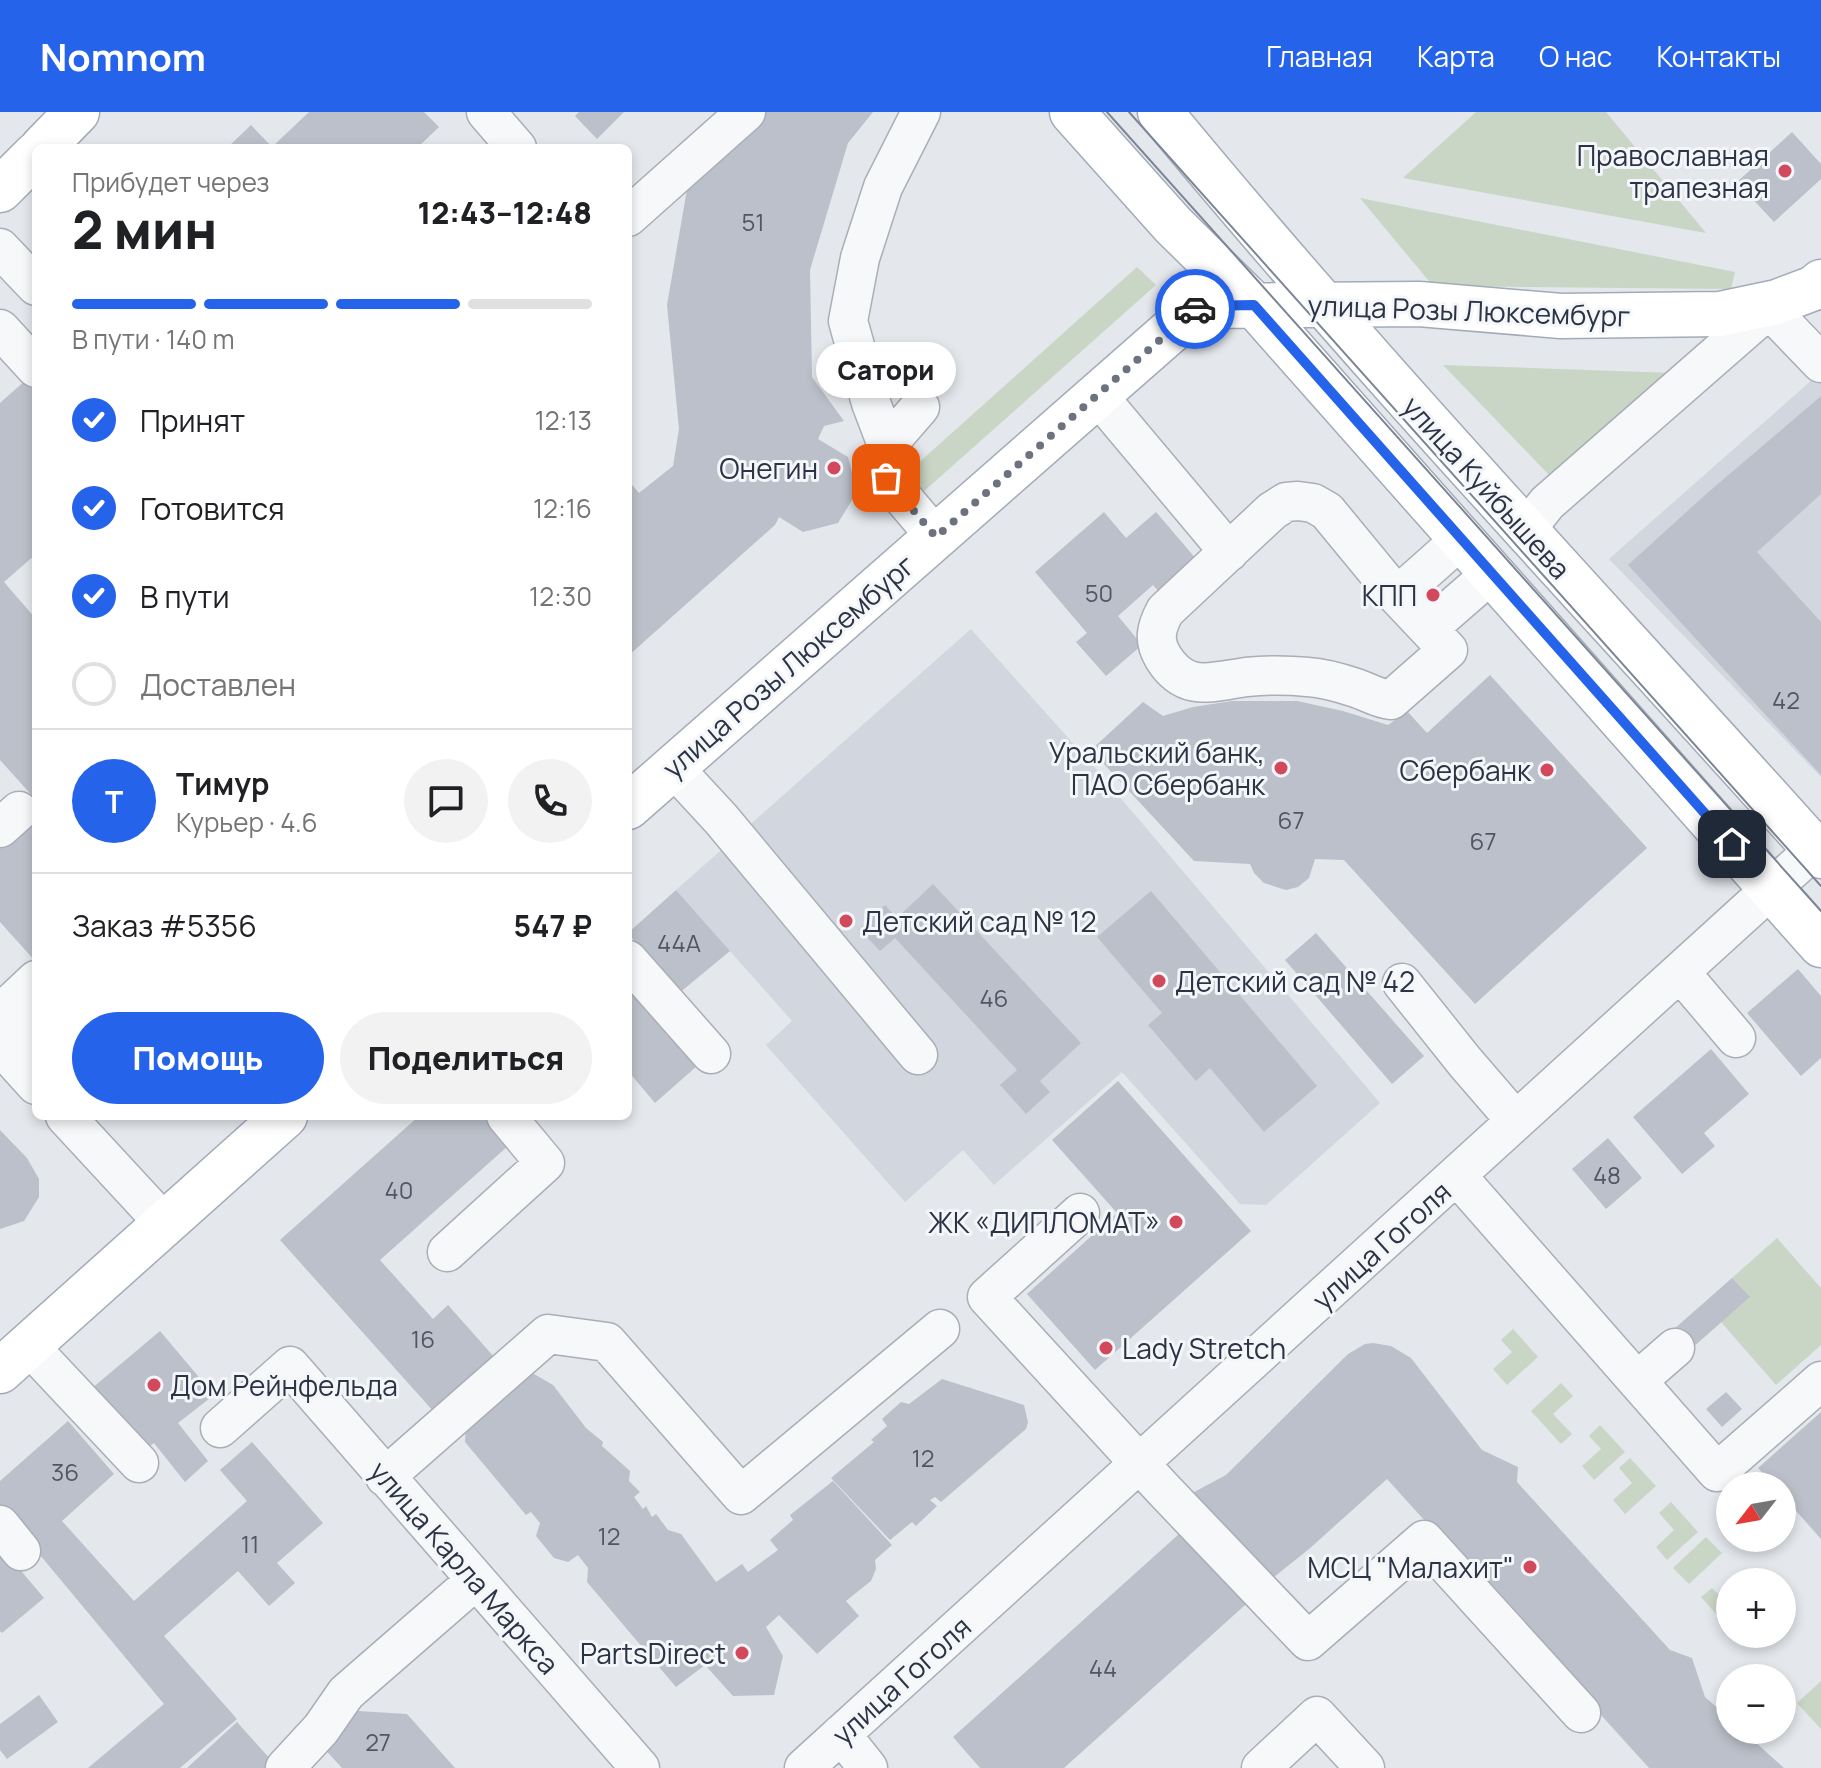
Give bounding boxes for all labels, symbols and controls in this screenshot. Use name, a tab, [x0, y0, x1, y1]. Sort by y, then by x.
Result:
text: Nomnom	[40, 30, 206, 82]
text: Главная	[1266, 37, 1373, 75]
text: Карта	[1417, 37, 1495, 75]
text: О нас	[1539, 37, 1612, 75]
text: Контакты	[1656, 37, 1781, 75]
place label: Православная трапезная	[1577, 136, 1769, 206]
marker: Православная трапезная	[1776, 162, 1794, 180]
text: Прибудет через	[72, 164, 270, 200]
text: 12:43–12:48	[418, 192, 592, 233]
text: 2 мин	[72, 194, 217, 265]
house number: 51	[741, 205, 765, 238]
courier	[1155, 269, 1235, 349]
street label: улица Розы Люксембург	[1307, 285, 1631, 335]
icon: car	[1173, 287, 1217, 331]
text: В пути · 140 m	[72, 321, 234, 357]
callout: Сатори	[816, 342, 956, 398]
text: Сатори	[837, 352, 935, 388]
street label: улица Куйбышева	[1395, 387, 1579, 587]
icon: check	[72, 398, 116, 442]
text: Принят	[140, 400, 245, 441]
text: 12:13	[535, 402, 592, 438]
pin	[852, 444, 920, 512]
place label: Онегин	[719, 449, 818, 487]
icon: bag	[864, 456, 908, 500]
marker: Онегин	[825, 459, 843, 477]
icon: check	[72, 486, 116, 530]
text: Готовится	[140, 488, 285, 529]
text: 12:16	[533, 490, 592, 526]
street label: улица Розы Люксембург	[654, 546, 922, 786]
icon: check	[72, 574, 116, 618]
text: В пути	[140, 576, 230, 617]
house number: 50	[1085, 576, 1113, 609]
place label: КПП	[1362, 576, 1417, 614]
text: 12:30	[529, 578, 592, 614]
marker: КПП	[1424, 586, 1442, 604]
text: Доставлен	[140, 664, 296, 705]
house number: 42	[1772, 683, 1800, 716]
place label: Уральский банк, ПАО Сбербанк	[1049, 733, 1266, 803]
place label: Сбербанк	[1399, 751, 1532, 789]
button: chat	[404, 759, 488, 843]
button: phone	[508, 759, 592, 843]
marker: Уральский банк, ПАО Сбербанк	[1272, 759, 1290, 777]
marker: Сбербанк	[1538, 761, 1556, 779]
text: Тимур	[176, 763, 269, 804]
text: Т	[105, 781, 123, 822]
house number: 67	[1278, 803, 1304, 836]
text: Курьер · 4.6	[176, 804, 318, 840]
pin	[1698, 810, 1766, 878]
icon: home	[1710, 822, 1754, 866]
house number: 67	[1470, 824, 1496, 857]
place label: Детский сад № 12	[862, 902, 1096, 940]
text: Заказ #5356	[72, 905, 257, 946]
text: 547 ₽	[514, 905, 592, 946]
marker: Детский сад № 12	[837, 912, 855, 930]
house number: 44А	[657, 926, 701, 959]
place label: Детский сад № 42	[1175, 962, 1415, 1000]
marker: Детский сад № 42	[1150, 972, 1168, 990]
house number: 46	[979, 981, 1009, 1014]
button: Помощь	[72, 1012, 324, 1104]
button: Поделиться	[340, 1012, 592, 1104]
house number: 48	[1593, 1158, 1621, 1191]
street label: улица Гоголя	[1303, 1172, 1459, 1318]
house number: 40	[385, 1173, 413, 1206]
place label: ЖК «ДИПЛОМАТ»	[928, 1203, 1160, 1241]
marker: ЖК «ДИПЛОМАТ»	[1167, 1213, 1185, 1231]
house number: 16	[411, 1322, 435, 1355]
place label: Lady Stretch	[1122, 1329, 1286, 1367]
marker: Lady Stretch	[1097, 1339, 1115, 1357]
place label: Дом Рейнфельда	[170, 1366, 398, 1404]
marker: Дом Рейнфельда	[145, 1376, 163, 1394]
house number: 12	[911, 1441, 935, 1474]
street label: улица Карла Маркса	[362, 1452, 568, 1682]
house number: 36	[51, 1455, 79, 1488]
north arrow	[1716, 1472, 1796, 1552]
map controls	[1716, 1472, 1796, 1744]
house number: 12	[597, 1519, 621, 1552]
house number: 11	[241, 1527, 259, 1560]
place label: МСЦ "Малахит"	[1307, 1548, 1514, 1586]
marker: МСЦ "Малахит"	[1521, 1558, 1539, 1576]
button: +	[1716, 1568, 1796, 1648]
street label: улица Гоголя	[823, 1607, 979, 1753]
place label: PartsDirect	[580, 1634, 726, 1672]
marker: PartsDirect	[733, 1644, 751, 1662]
house number: 44	[1089, 1651, 1117, 1684]
button: −	[1716, 1664, 1796, 1744]
house number: 27	[365, 1725, 391, 1758]

